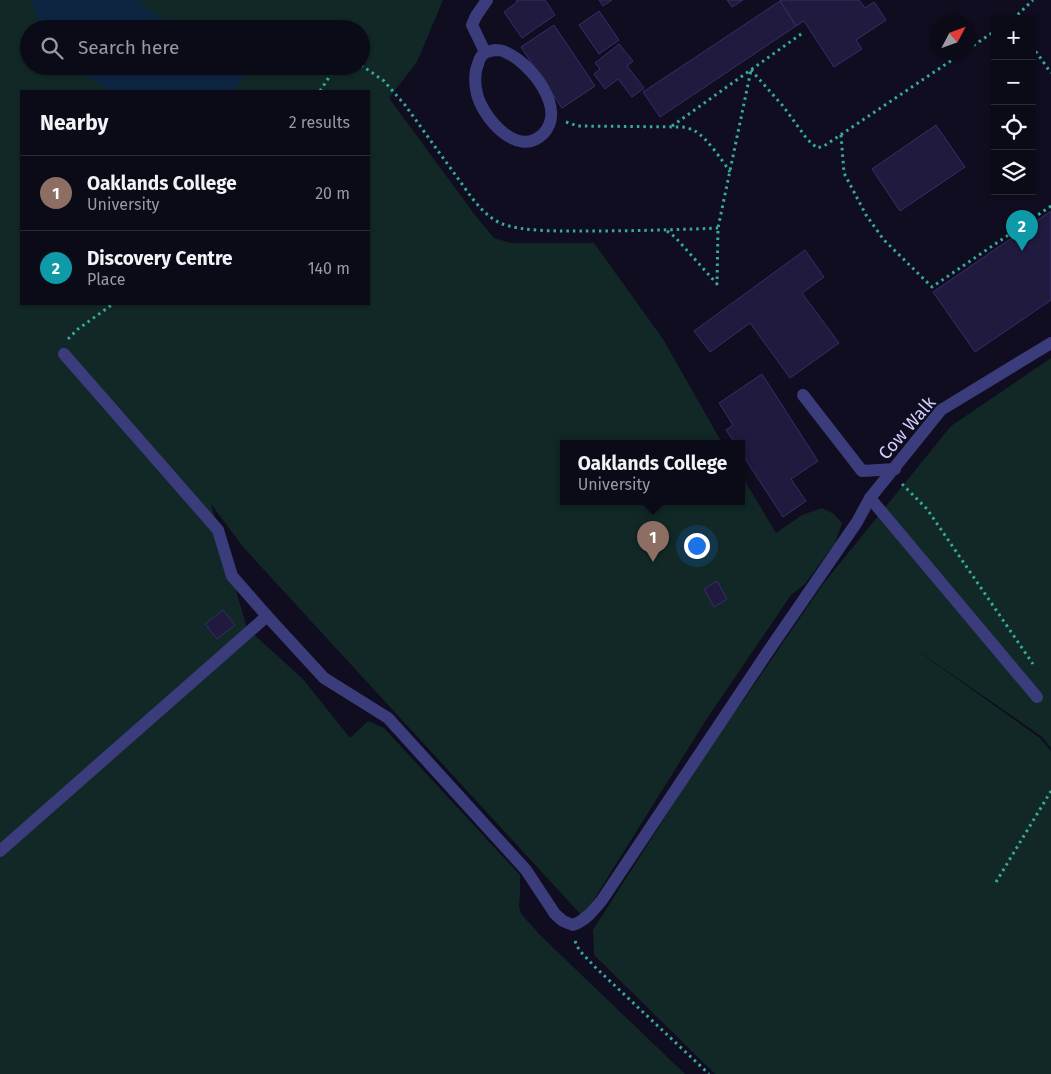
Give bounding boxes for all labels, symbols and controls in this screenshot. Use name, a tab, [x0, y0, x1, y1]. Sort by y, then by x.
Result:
north arrow	[931, 15, 976, 60]
map controls	[991, 15, 1036, 195]
button: +	[991, 15, 1036, 60]
search box	[20, 20, 370, 75]
icon: search	[38, 34, 66, 62]
text: Search here	[78, 36, 179, 59]
button: −	[991, 60, 1036, 105]
button: locate	[991, 105, 1036, 150]
text: Nearby	[40, 110, 108, 136]
text: 2 results	[289, 113, 350, 132]
button: layers	[991, 150, 1036, 195]
text: Oaklands College	[87, 172, 237, 195]
text: 1	[52, 184, 60, 203]
text: 20 m	[315, 184, 350, 203]
text: University	[87, 195, 160, 214]
pin: 2	[1006, 210, 1038, 251]
text: Discovery Centre	[87, 247, 232, 270]
text: 2	[52, 259, 60, 278]
text: 140 m	[308, 259, 350, 278]
text: Place	[87, 270, 126, 289]
street label: Cow Walk	[874, 391, 941, 464]
popup	[560, 440, 745, 505]
text: Oaklands College	[578, 452, 727, 475]
text: University	[578, 475, 650, 494]
pin: 1	[637, 521, 669, 562]
your location	[684, 533, 710, 559]

